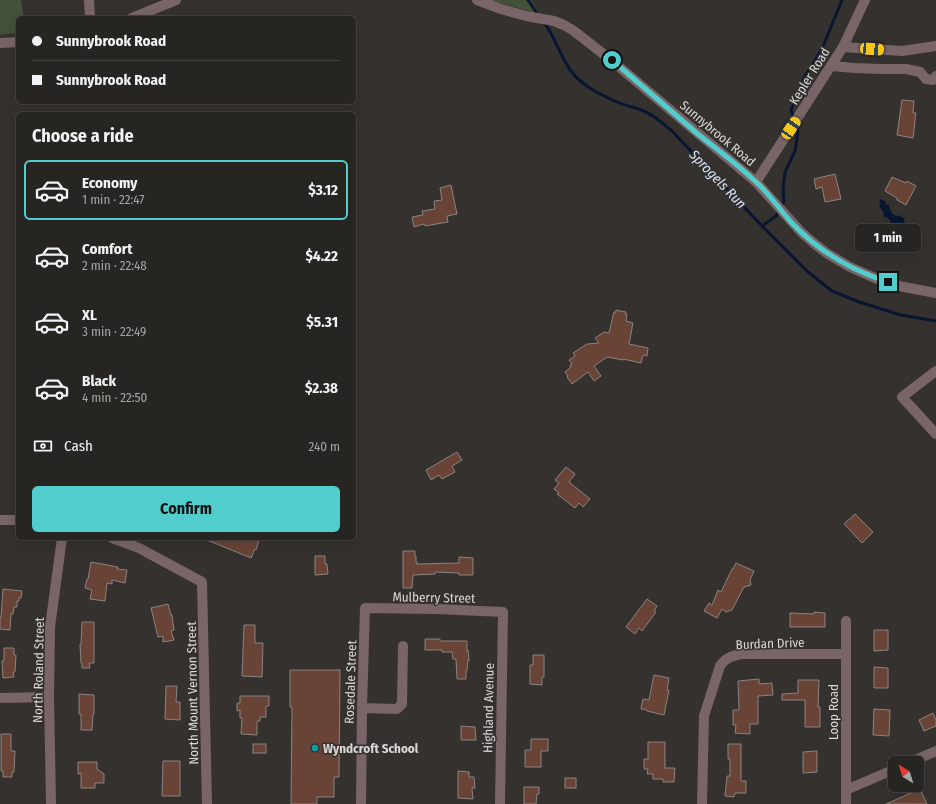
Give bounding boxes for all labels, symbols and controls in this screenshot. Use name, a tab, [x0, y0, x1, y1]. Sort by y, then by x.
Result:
text: Sunnybrook Road	[56, 32, 166, 50]
car	[860, 42, 884, 56]
street label: Kepler Road	[786, 45, 833, 108]
route start	[603, 51, 621, 69]
text: Sunnybrook Road	[56, 71, 166, 89]
street label: Sunnybrook Road	[677, 98, 758, 169]
car	[779, 115, 803, 141]
text: Choose a ride	[32, 125, 134, 147]
water label: Sprogels Run	[685, 146, 750, 212]
icon: car	[34, 172, 70, 208]
text: Economy	[82, 174, 137, 192]
text: $3.12	[308, 181, 338, 199]
text: 1 min · 22:47	[82, 192, 145, 207]
callout: 1 min	[855, 224, 921, 252]
text: 1 min	[874, 230, 902, 245]
icon: car	[34, 238, 70, 274]
text: Comfort	[82, 240, 133, 258]
text: $4.22	[305, 247, 338, 265]
text: 2 min · 22:48	[82, 258, 147, 273]
route end	[879, 273, 897, 291]
icon: car	[34, 304, 70, 340]
text: XL	[82, 306, 97, 324]
text: $5.31	[306, 313, 338, 331]
text: 3 min · 22:49	[82, 324, 146, 339]
icon: car	[34, 370, 70, 406]
text: Black	[82, 372, 116, 390]
text: $2.38	[305, 379, 338, 397]
text: 4 min · 22:50	[82, 390, 147, 405]
icon: cash	[32, 435, 54, 457]
text: Cash	[64, 437, 93, 455]
text: 240 m	[308, 439, 340, 454]
button: Confirm	[32, 486, 340, 532]
street label: Mulberry Street	[393, 589, 476, 606]
street label: North Roland Street	[30, 616, 47, 723]
street label: North Mount Vernon Street	[184, 620, 201, 765]
street label: Burdan Drive	[735, 635, 805, 652]
street label: Rosedale Street	[342, 639, 359, 724]
street label: Highland Avenue	[480, 663, 497, 753]
street label: Loop Road	[826, 684, 841, 740]
place label: Wyndcroft School	[323, 741, 419, 756]
marker: Wyndcroft School	[310, 743, 320, 753]
north arrow	[888, 756, 924, 792]
map controls	[888, 756, 924, 792]

